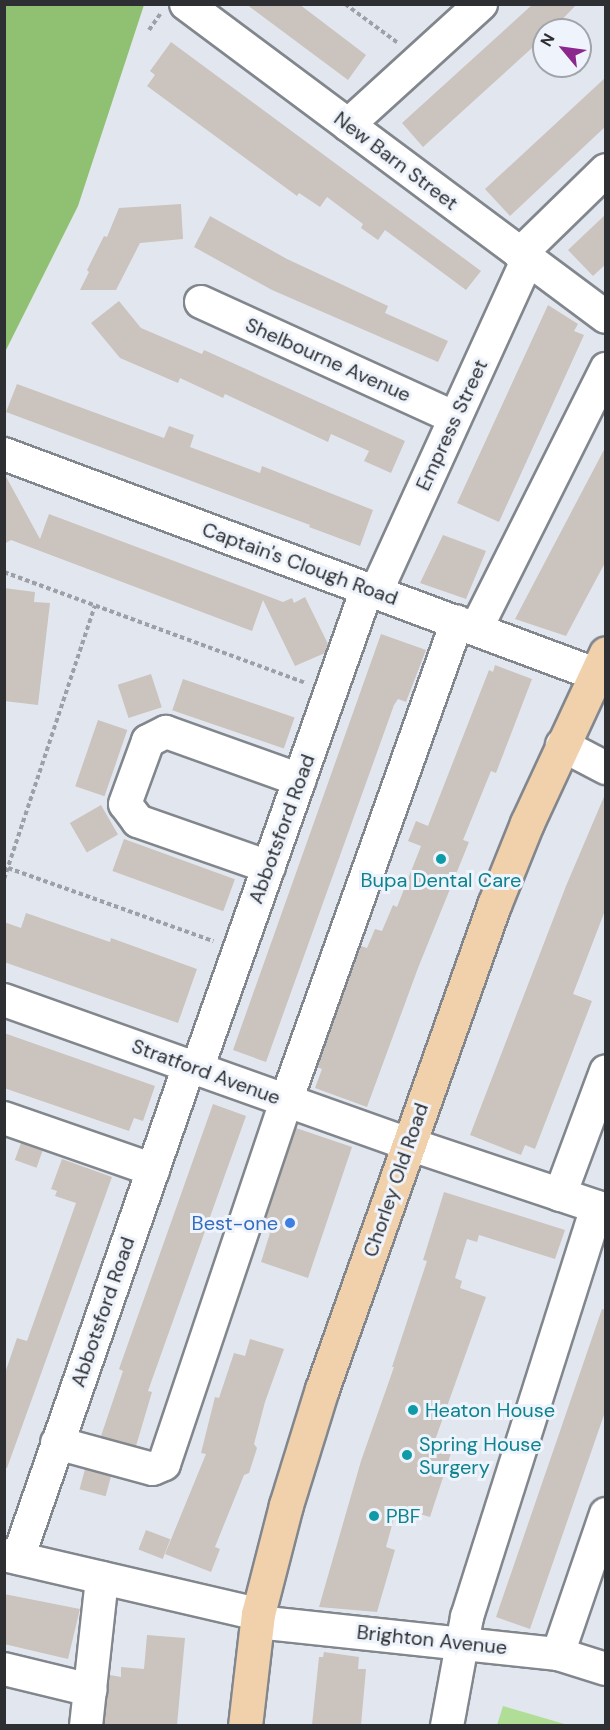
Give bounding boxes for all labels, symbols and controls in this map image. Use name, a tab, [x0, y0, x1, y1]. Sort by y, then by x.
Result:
north arrow	[532, 18, 592, 78]
text: N	[536, 30, 560, 50]
street label: New Barn Street	[329, 107, 463, 215]
street label: Shelbourne Avenue	[242, 313, 414, 407]
street label: Empress Street	[411, 356, 493, 494]
street label: Captain's Clough Road	[199, 517, 401, 611]
street label: Abbotsford Road	[244, 751, 320, 907]
marker: Bupa Dental Care	[434, 852, 448, 866]
place label: Bupa Dental Care	[361, 868, 521, 892]
street label: Stratford Avenue	[128, 1034, 284, 1110]
street label: Chorley Old Road	[358, 1100, 434, 1260]
place label: Best-one	[192, 1211, 278, 1235]
marker: Best-one	[283, 1216, 297, 1230]
street label: Abbotsford Road	[66, 1234, 140, 1390]
place label: Heaton House	[425, 1398, 555, 1422]
marker: Heaton House	[406, 1403, 420, 1417]
place label: Spring House Surgery	[419, 1432, 542, 1479]
marker: Spring House Surgery	[400, 1448, 414, 1462]
place label: PBF	[386, 1504, 420, 1528]
marker: PBF	[367, 1509, 381, 1523]
street label: Brighton Avenue	[356, 1620, 508, 1660]

